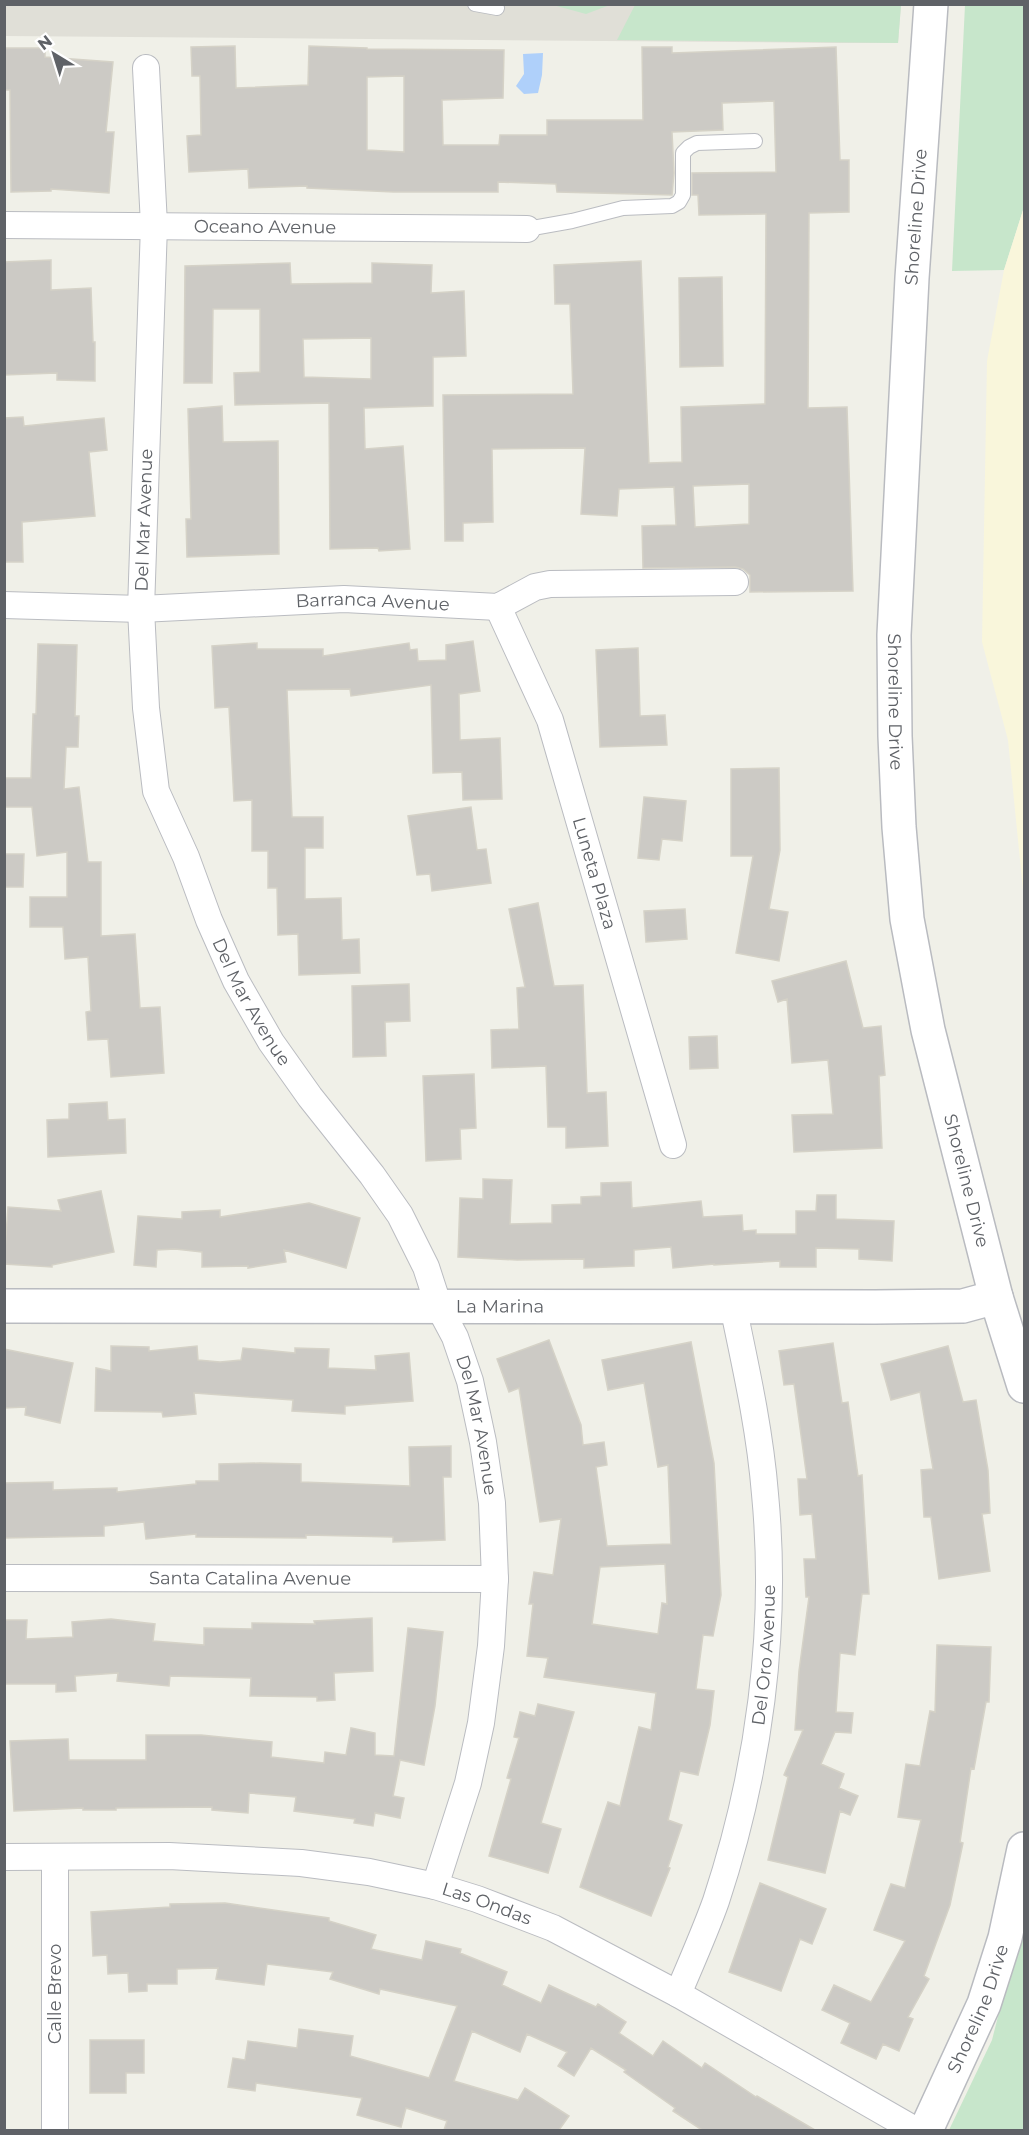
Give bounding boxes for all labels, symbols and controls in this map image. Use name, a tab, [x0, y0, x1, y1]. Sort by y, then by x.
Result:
north arrow	[24, 24, 84, 84]
text: N	[34, 31, 56, 54]
street label: Shoreline Drive	[900, 148, 932, 286]
street label: Oceano Avenue	[194, 215, 336, 239]
street label: Del Mar Avenue	[131, 448, 157, 592]
street label: Barranca Avenue	[295, 588, 450, 615]
street label: Shoreline Drive	[883, 633, 908, 771]
street label: Luneta Plaza	[568, 814, 621, 932]
street label: Del Mar Avenue	[207, 935, 296, 1070]
street label: Shoreline Drive	[939, 1112, 994, 1250]
street label: La Marina	[456, 1296, 544, 1318]
street label: Del Mar Avenue	[451, 1352, 502, 1497]
street label: Santa Catalina Avenue	[149, 1567, 351, 1590]
street label: Del Oro Avenue	[747, 1584, 780, 1727]
street label: Las Ondas	[439, 1878, 535, 1930]
street label: Shoreline Drive	[943, 1942, 1013, 2077]
street label: Calle Brevo	[44, 1944, 66, 2044]

